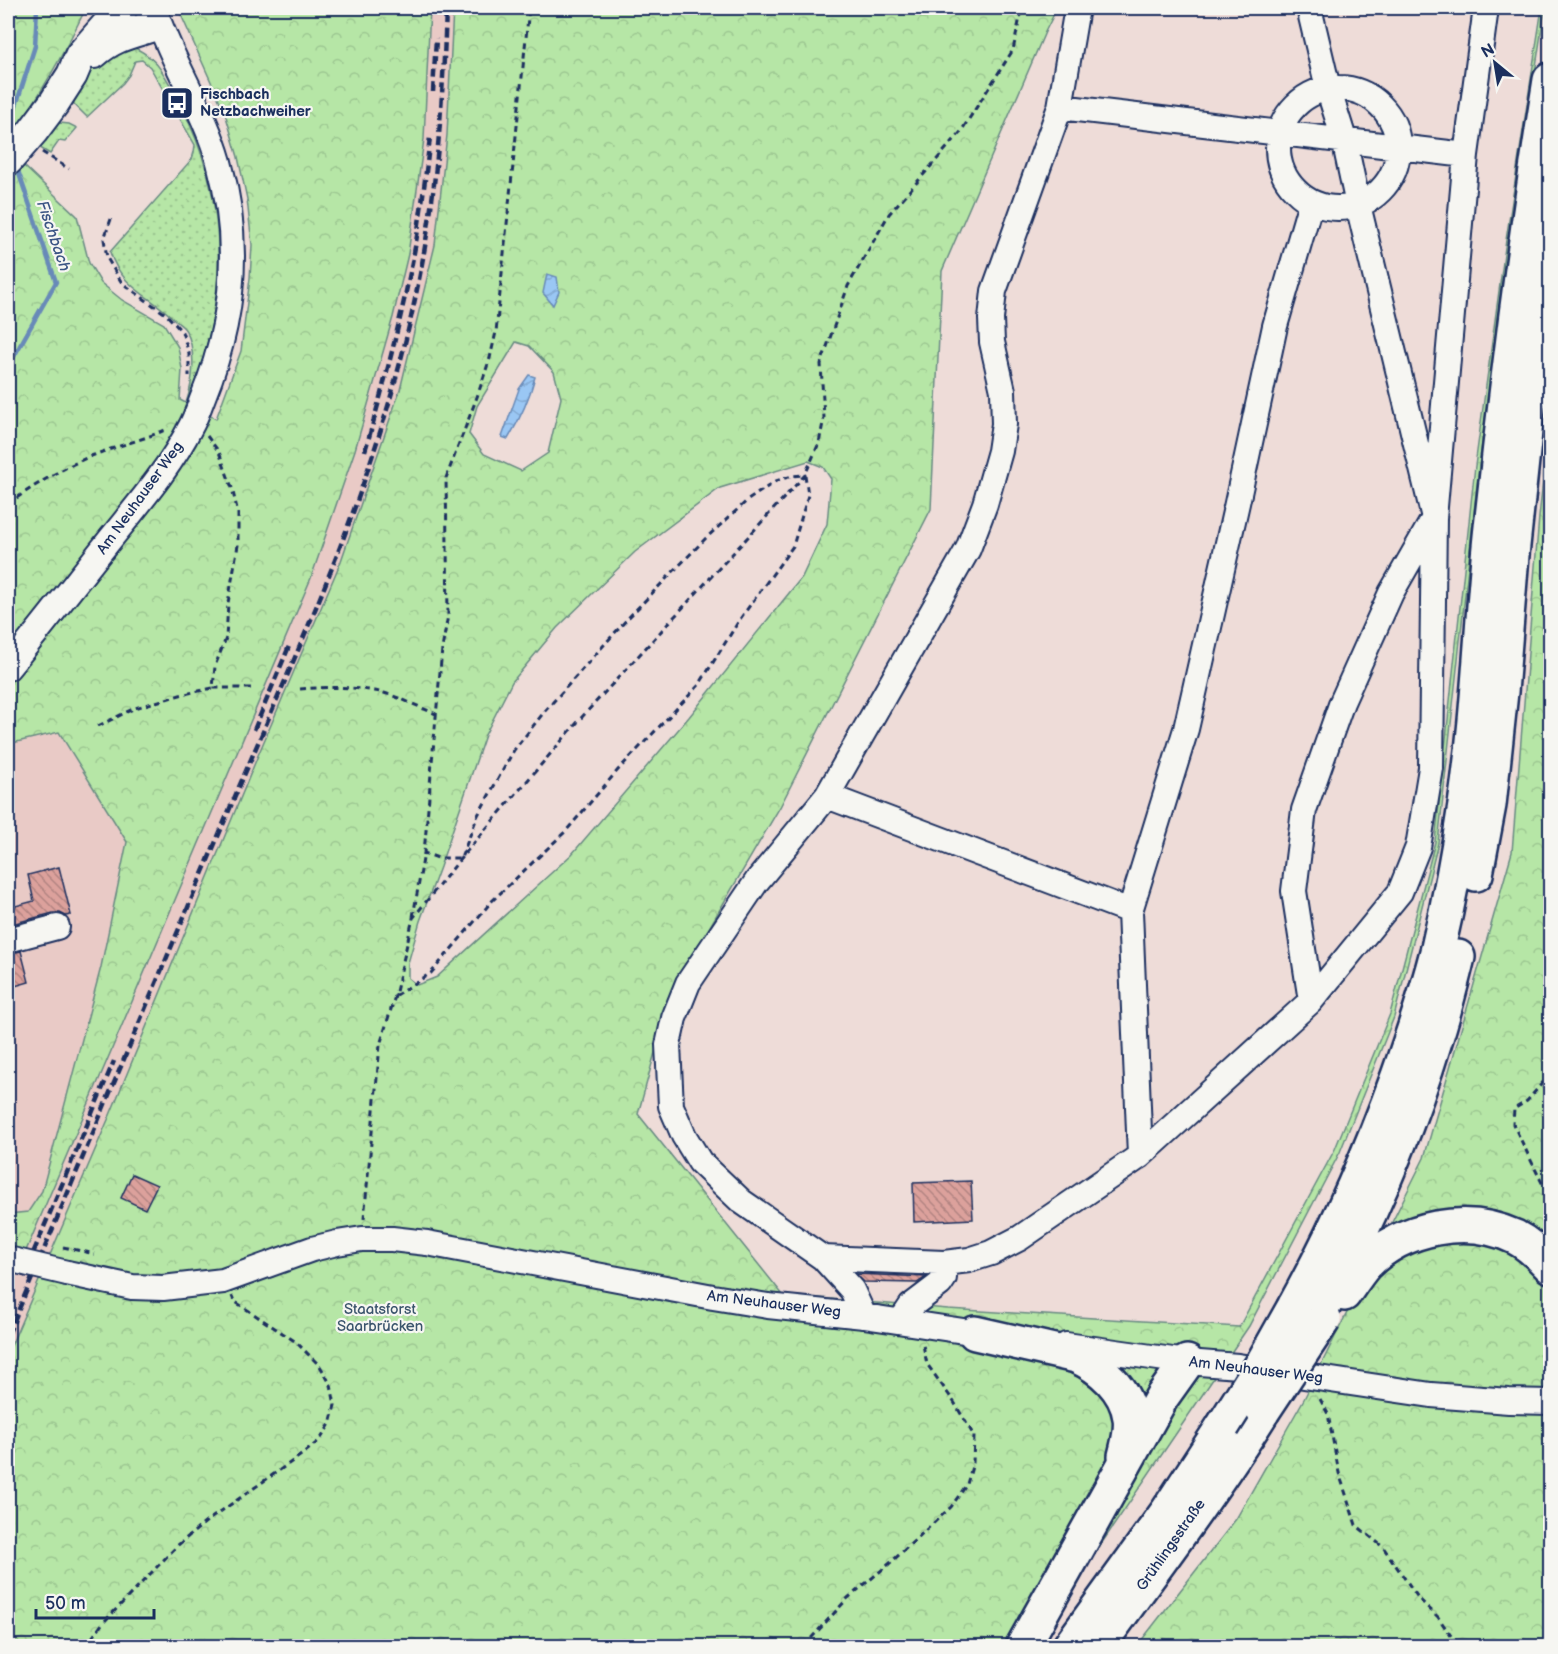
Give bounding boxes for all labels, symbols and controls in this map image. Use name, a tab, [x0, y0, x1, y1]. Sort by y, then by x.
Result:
north arrow	[1465, 33, 1525, 93]
text: N	[1478, 40, 1498, 63]
bus stop icon: Fischbach Netzbachweiher	[159, 85, 195, 121]
place label: Fischbach Netzbachweiher	[200, 85, 312, 121]
water label: Fischbach	[32, 198, 74, 274]
street label: Am Neuhauser Weg	[93, 438, 187, 558]
street label: Am Neuhauser Weg	[706, 1286, 842, 1322]
park label: Staatsforst Saarbrücken	[337, 1300, 423, 1336]
street label: Am Neuhauser Weg	[1188, 1352, 1324, 1388]
street label: Grühlingsstraße	[1132, 1495, 1210, 1595]
scale bar	[36, 1582, 154, 1620]
text: 50 m	[45, 1593, 86, 1614]

